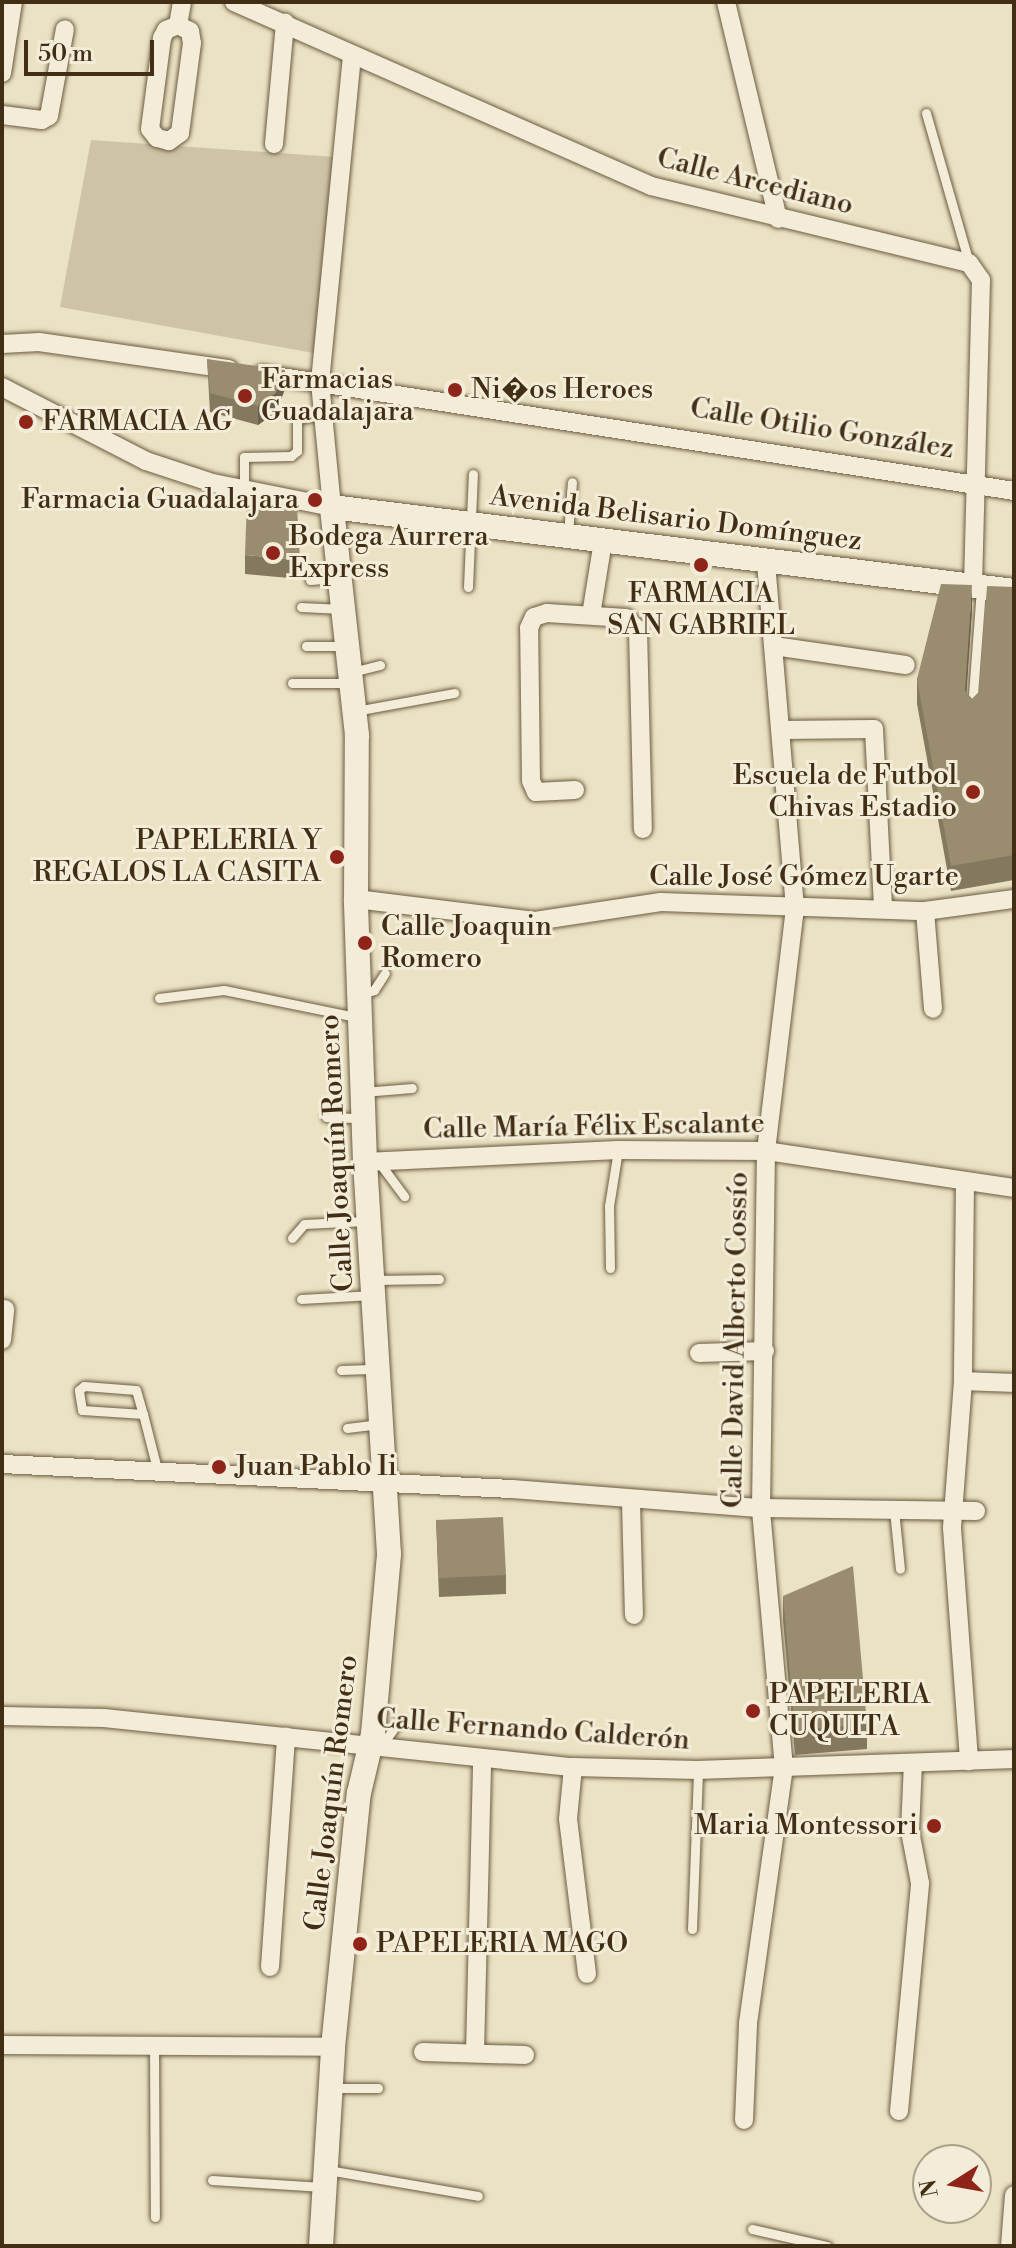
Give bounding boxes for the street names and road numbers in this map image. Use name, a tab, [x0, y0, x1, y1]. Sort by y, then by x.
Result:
street label: Calle Arcediano	[653, 141, 857, 223]
street label: Calle Otilio González	[688, 392, 956, 466]
street label: Avenida Belisario Domínguez	[488, 480, 864, 558]
street label: Calle José Gómez Ugarte	[649, 860, 959, 894]
street label: Calle Joaquín Romero	[313, 1013, 361, 1293]
street label: Calle María Félix Escalante	[423, 1107, 765, 1147]
street label: Calle David Alberto Cossío	[716, 1171, 756, 1509]
street label: Calle Joaquín Romero	[298, 1653, 366, 1933]
street label: Calle Fernando Calderón	[375, 1702, 691, 1758]

